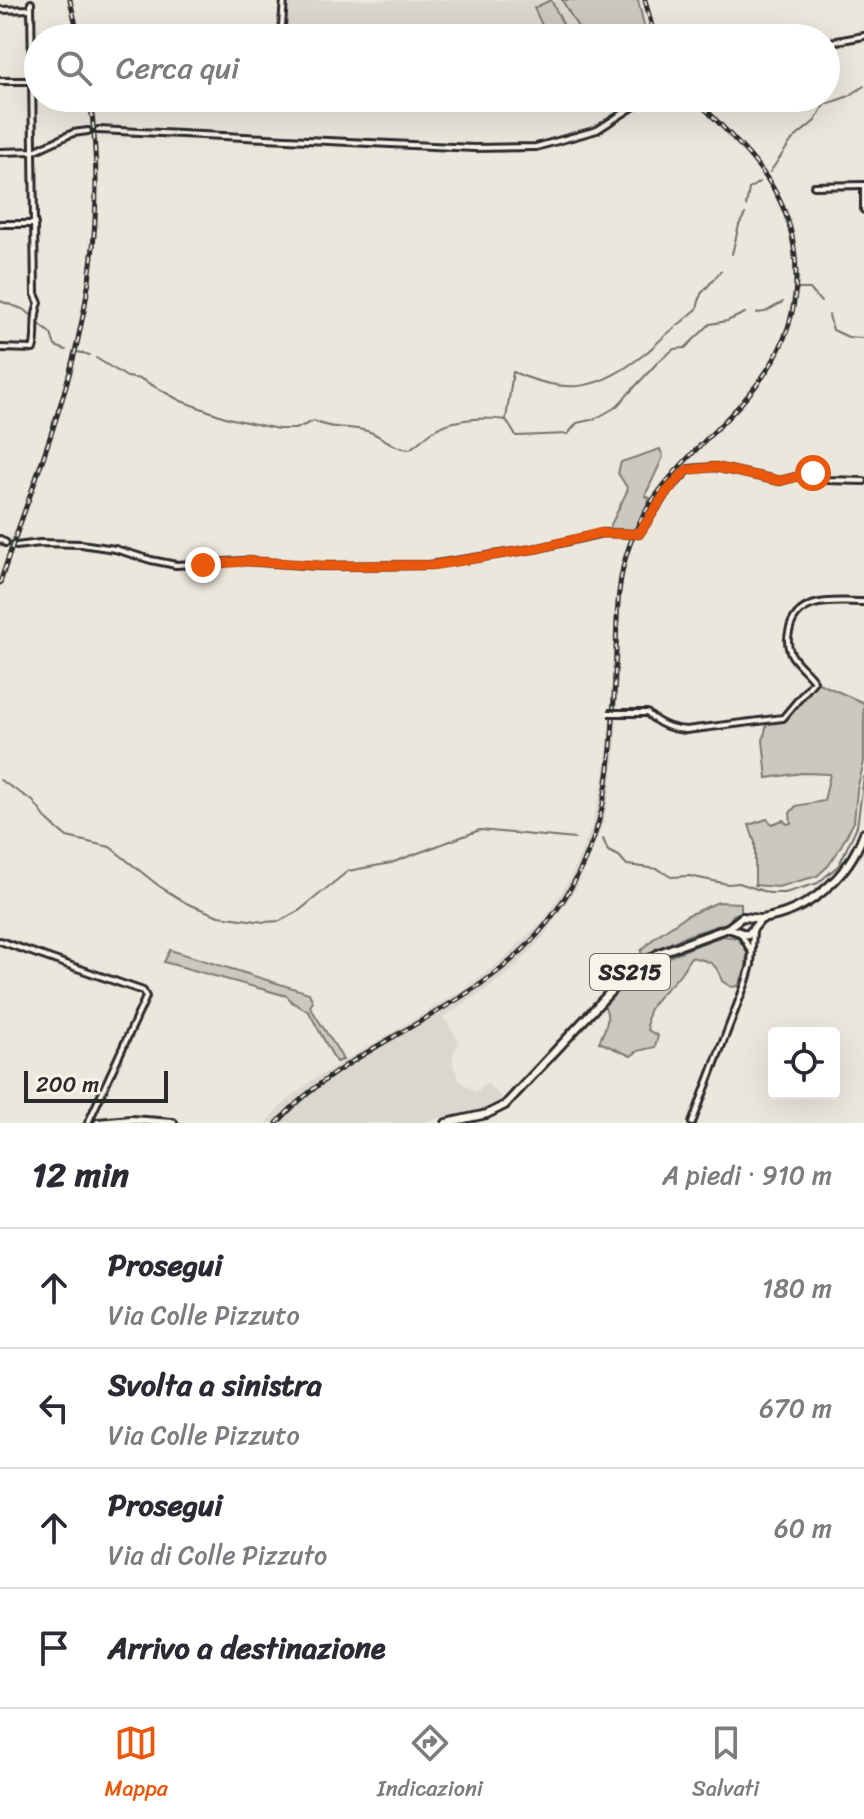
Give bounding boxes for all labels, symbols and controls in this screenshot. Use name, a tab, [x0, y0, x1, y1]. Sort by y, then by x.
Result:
search box	[24, 24, 840, 112]
text: Cerca qui	[116, 41, 239, 95]
icon: search	[52, 46, 96, 90]
route start	[795, 455, 831, 491]
route end	[185, 547, 221, 583]
road number: SS215	[590, 954, 670, 990]
map controls	[768, 1027, 840, 1099]
button: locate	[768, 1027, 840, 1099]
text: 200 m	[36, 1065, 99, 1104]
scale bar	[24, 1067, 168, 1103]
text: 12 min	[32, 1145, 129, 1205]
text: A piedi · 910 m	[662, 1152, 832, 1198]
text: Prosegui	[108, 1238, 222, 1292]
text: 180 m	[762, 1265, 832, 1311]
icon: ahead	[32, 1266, 76, 1310]
text: Via Colle Pizzuto	[108, 1292, 300, 1338]
text: Svolta a sinistra	[108, 1358, 322, 1412]
text: 670 m	[759, 1385, 832, 1431]
icon: left	[32, 1386, 76, 1430]
text: Via Colle Pizzuto	[108, 1412, 300, 1458]
text: Prosegui	[108, 1478, 222, 1532]
text: 60 m	[774, 1505, 832, 1551]
icon: ahead	[32, 1506, 76, 1550]
text: Via di Colle Pizzuto	[108, 1532, 327, 1578]
text: Arrivo a destinazione	[108, 1621, 386, 1675]
icon: arrive	[32, 1626, 76, 1670]
tab: Mappa	[105, 1721, 168, 1808]
tab: Indicazioni	[377, 1721, 483, 1808]
tab: Salvati	[692, 1721, 759, 1808]

